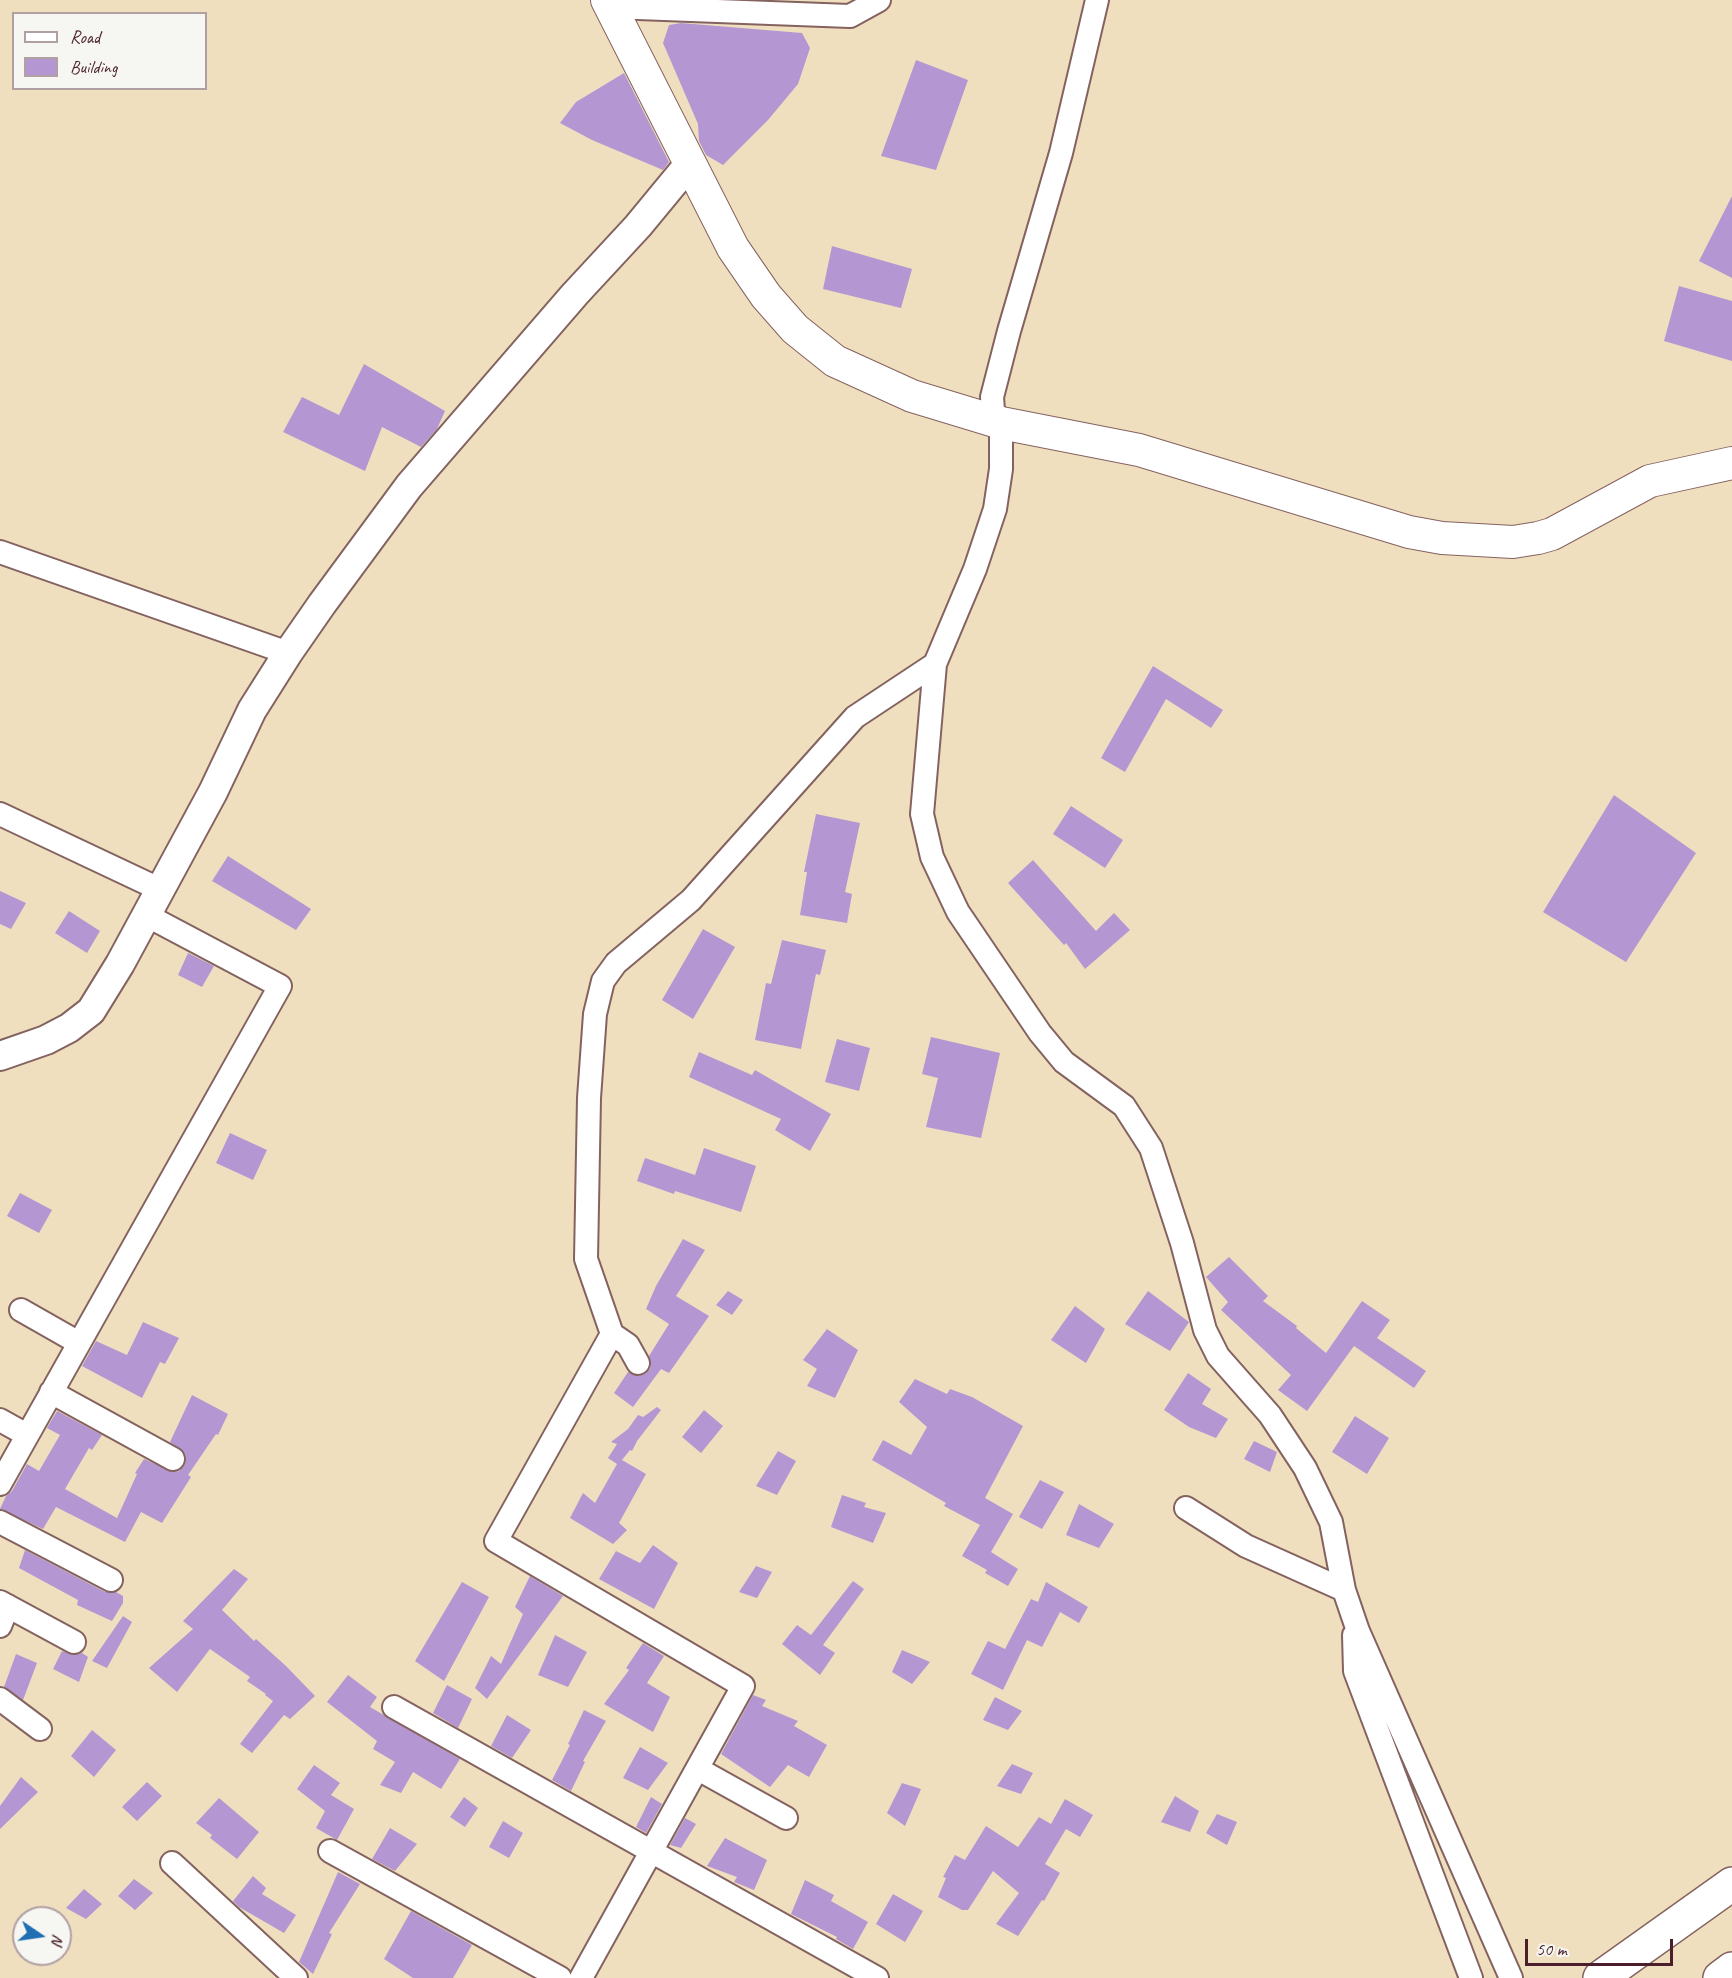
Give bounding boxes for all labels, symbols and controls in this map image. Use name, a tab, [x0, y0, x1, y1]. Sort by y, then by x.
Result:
legend	[12, 12, 207, 90]
text: Road	[70, 26, 100, 48]
text: Building	[70, 56, 117, 78]
north arrow	[12, 1906, 72, 1966]
scale bar	[1528, 1927, 1676, 1965]
text: N	[47, 1933, 68, 1947]
text: 50 m	[1536, 1938, 1567, 1960]

